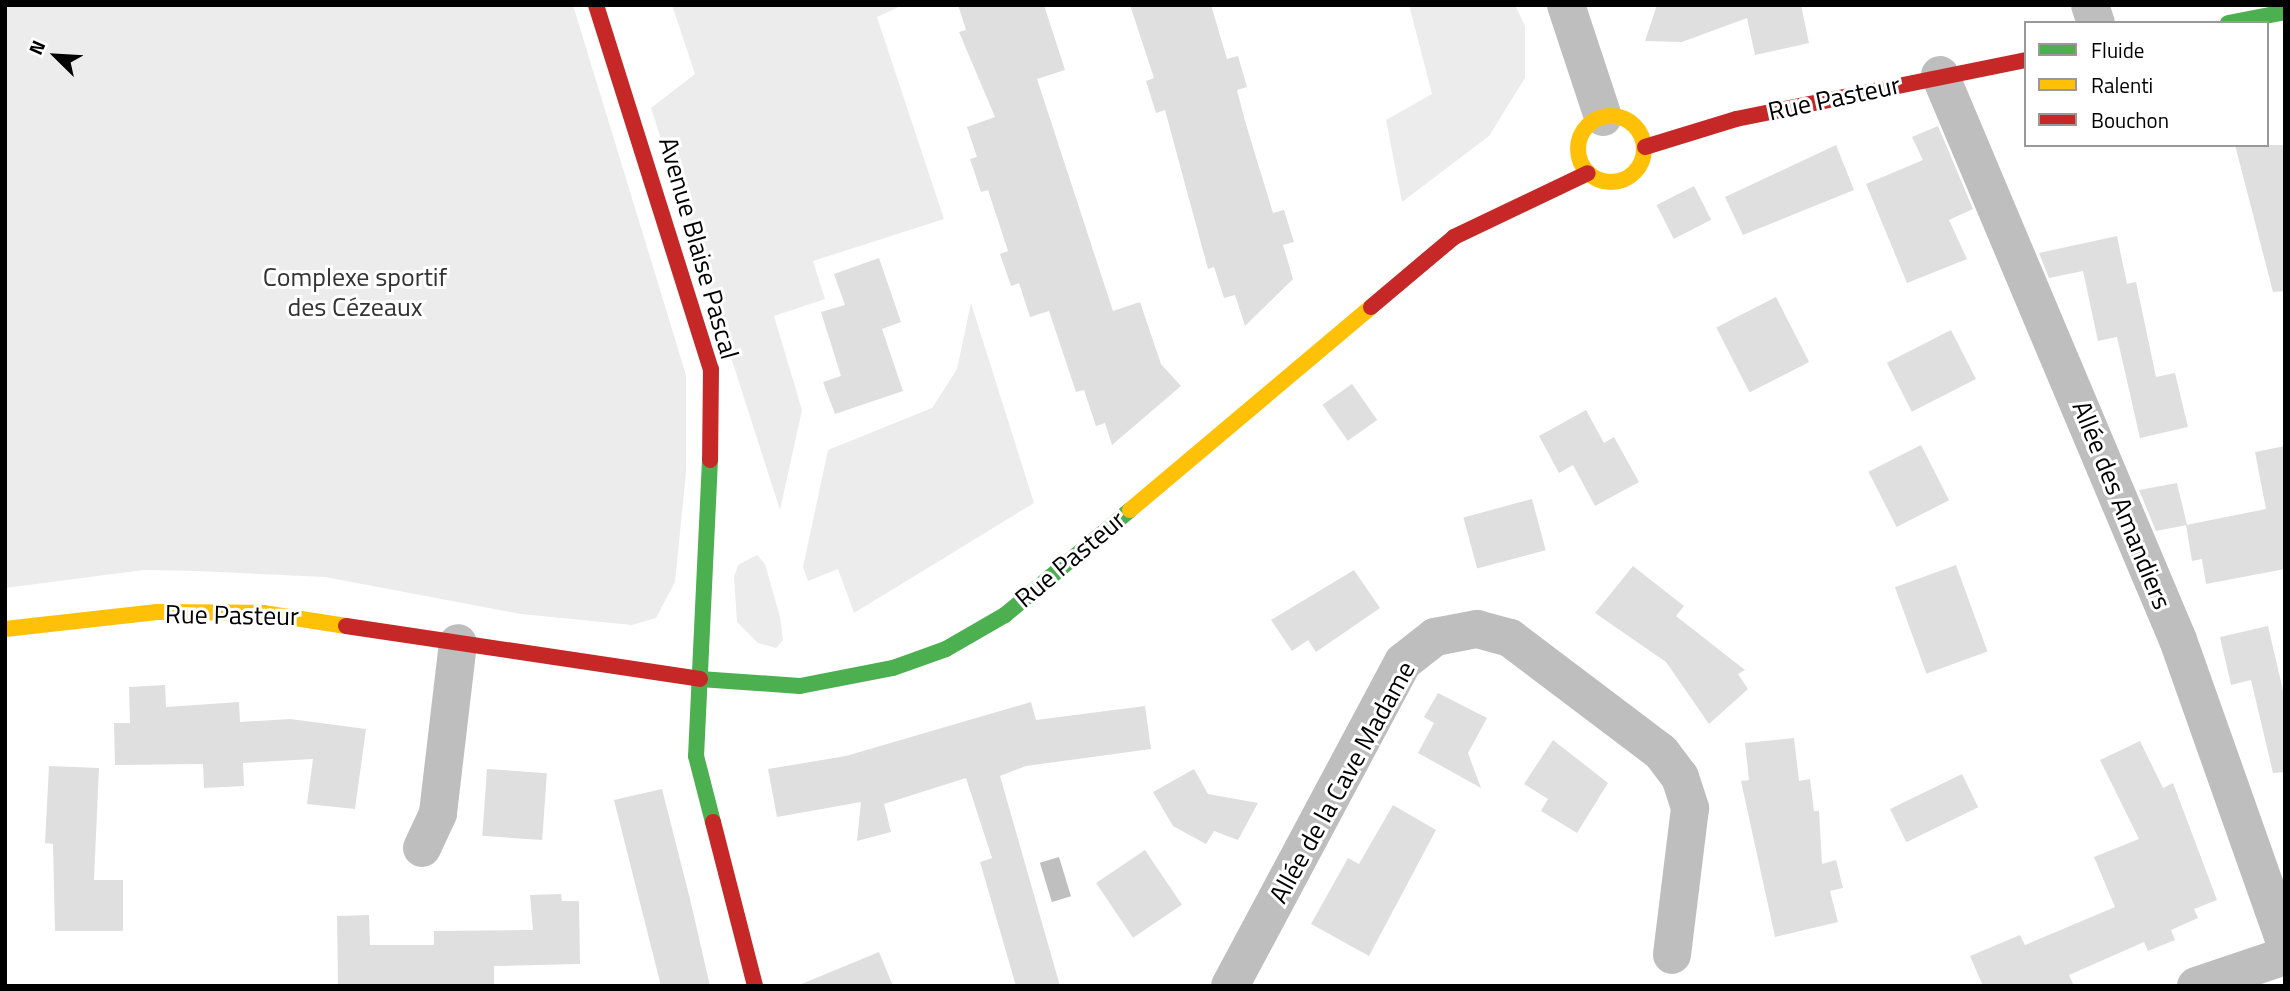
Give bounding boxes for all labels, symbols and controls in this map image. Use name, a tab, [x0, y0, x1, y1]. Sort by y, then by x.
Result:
north arrow	[21, 21, 91, 91]
legend	[2024, 21, 2269, 147]
text: Fluide	[2091, 34, 2144, 66]
text: N	[20, 35, 52, 59]
street label: Rue Pasteur	[1765, 69, 1903, 127]
text: Ralenti	[2091, 69, 2153, 101]
text: Bouchon	[2091, 104, 2169, 136]
street label: Avenue Blaise Pascal	[652, 133, 746, 363]
park label: Complexe sportif des Cézeaux	[263, 261, 447, 322]
street label: Allée des Amandiers	[2066, 396, 2178, 614]
street label: Rue Pasteur	[1009, 504, 1131, 614]
street label: Rue Pasteur	[165, 598, 299, 632]
street label: Allée de la Cave Madame	[1263, 656, 1421, 908]

